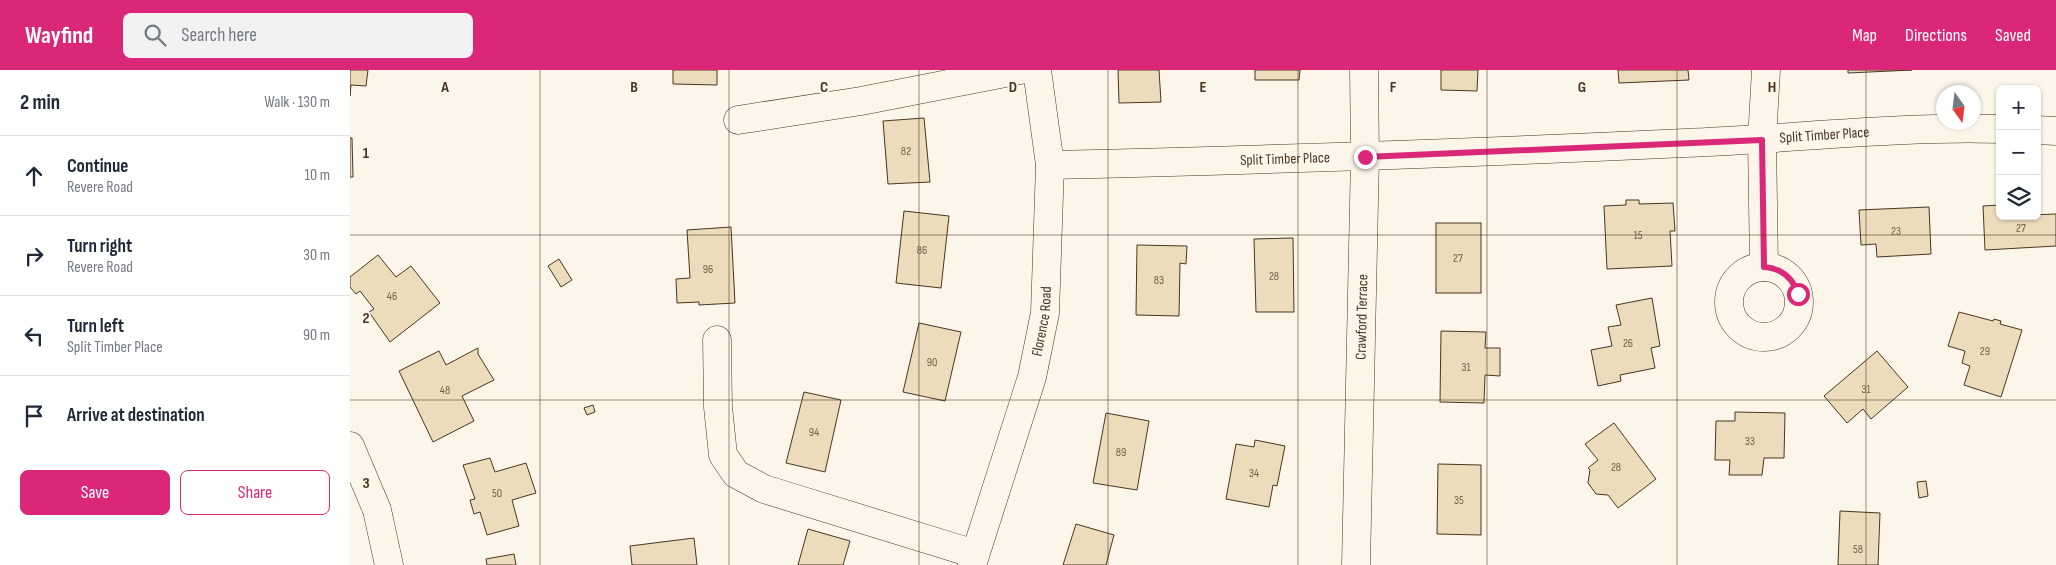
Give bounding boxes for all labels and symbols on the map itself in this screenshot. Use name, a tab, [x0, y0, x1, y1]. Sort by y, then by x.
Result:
text: A	[440, 78, 449, 97]
text: B	[630, 78, 638, 97]
text: C	[820, 78, 828, 97]
text: D	[1009, 78, 1017, 97]
text: E	[1200, 78, 1207, 97]
text: F	[1390, 78, 1397, 97]
text: G	[1578, 78, 1586, 97]
text: H	[1768, 78, 1776, 97]
north arrow	[1936, 85, 1981, 130]
street label: Split Timber Place	[1779, 123, 1870, 148]
text: 1	[363, 144, 370, 163]
house number: 82	[901, 144, 911, 159]
route end	[1354, 146, 1377, 169]
street label: Split Timber Place	[1240, 148, 1330, 170]
house number: 27	[2016, 221, 2026, 236]
house number: 23	[1891, 224, 1901, 239]
house number: 15	[1633, 228, 1643, 243]
house number: 86	[917, 243, 927, 258]
house number: 27	[1453, 251, 1463, 266]
house number: 96	[703, 262, 713, 277]
house number: 28	[1269, 269, 1279, 284]
house number: 83	[1154, 273, 1164, 288]
street label: Crawford Terrace	[1352, 274, 1372, 360]
route start	[1787, 283, 1810, 306]
street label: Florence Road	[1027, 286, 1056, 358]
house number: 46	[387, 289, 397, 304]
text: 2	[362, 309, 370, 328]
house number: 26	[1623, 336, 1633, 351]
house number: 29	[1980, 344, 1990, 359]
house number: 90	[927, 355, 937, 370]
house number: 31	[1461, 360, 1471, 375]
house number: 31	[1861, 382, 1871, 397]
house number: 48	[440, 383, 450, 398]
house number: 94	[809, 425, 819, 440]
house number: 33	[1745, 434, 1755, 449]
house number: 89	[1116, 445, 1126, 460]
house number: 28	[1611, 460, 1621, 475]
house number: 34	[1249, 466, 1259, 481]
text: 3	[362, 474, 370, 493]
house number: 50	[492, 486, 502, 501]
house number: 35	[1454, 493, 1464, 508]
house number: 58	[1853, 542, 1863, 557]

